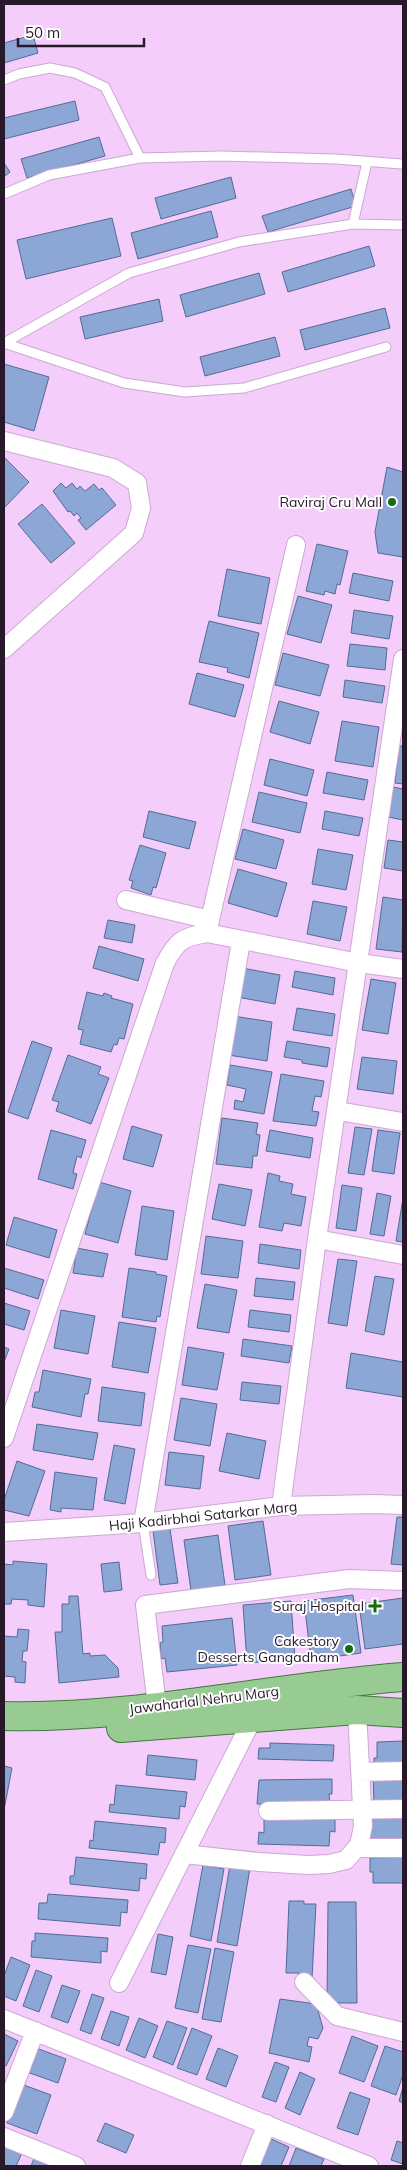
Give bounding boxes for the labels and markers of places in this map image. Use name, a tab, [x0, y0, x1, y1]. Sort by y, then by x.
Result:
place label: Raviraj Cru Mall	[279, 493, 382, 511]
marker: Raviraj Cru Mall	[386, 496, 398, 508]
place label: Suraj Hospital	[273, 1597, 364, 1615]
marker: Suraj Hospital	[368, 1599, 382, 1613]
place label: Cakestory Desserts Gangadham	[197, 1632, 340, 1666]
marker: Cakestory Desserts Gangadham	[343, 1643, 355, 1655]

